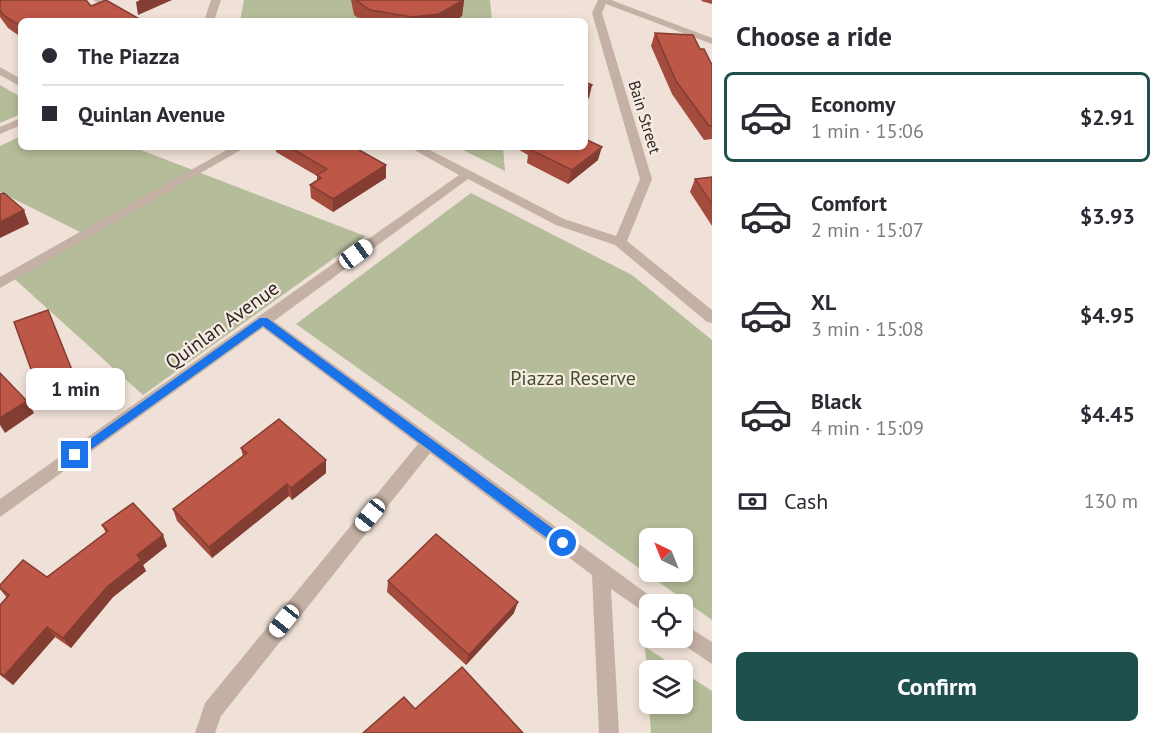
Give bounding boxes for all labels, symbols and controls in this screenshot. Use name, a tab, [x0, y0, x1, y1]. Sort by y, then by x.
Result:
text: Choose a ride	[736, 19, 892, 53]
text: The Piazza	[78, 42, 180, 70]
street label: Bain Street	[624, 78, 666, 157]
icon: car	[739, 90, 793, 144]
text: Economy	[811, 90, 895, 118]
text: Quinlan Avenue	[78, 100, 225, 128]
text: $2.91	[1080, 103, 1135, 131]
text: 1 min · 15:06	[811, 118, 924, 144]
icon: car	[739, 189, 793, 243]
text: Comfort	[811, 189, 887, 217]
text: $3.93	[1080, 202, 1135, 230]
text: 2 min · 15:07	[811, 217, 924, 243]
car	[336, 236, 376, 272]
street label: Quinlan Avenue	[160, 275, 284, 375]
icon: car	[739, 288, 793, 342]
text: XL	[811, 288, 836, 316]
text: $4.95	[1080, 301, 1135, 329]
text: 3 min · 15:08	[811, 316, 924, 342]
park label: Piazza Reserve	[510, 365, 636, 391]
callout: 1 min	[26, 368, 124, 410]
text: 1 min	[51, 376, 100, 402]
icon: car	[739, 387, 793, 441]
text: Black	[811, 387, 862, 415]
text: $4.45	[1080, 400, 1135, 428]
text: 4 min · 15:09	[811, 415, 924, 441]
route end	[61, 441, 88, 468]
icon: cash	[736, 485, 769, 518]
text: Cash	[784, 487, 828, 515]
text: 130 m	[1084, 488, 1138, 514]
car	[352, 495, 388, 535]
north arrow	[639, 528, 693, 582]
map controls	[639, 528, 693, 714]
route start	[549, 529, 576, 556]
button: locate	[639, 594, 693, 648]
car	[266, 601, 302, 641]
button: Confirm	[736, 652, 1138, 721]
button: layers	[639, 660, 693, 714]

